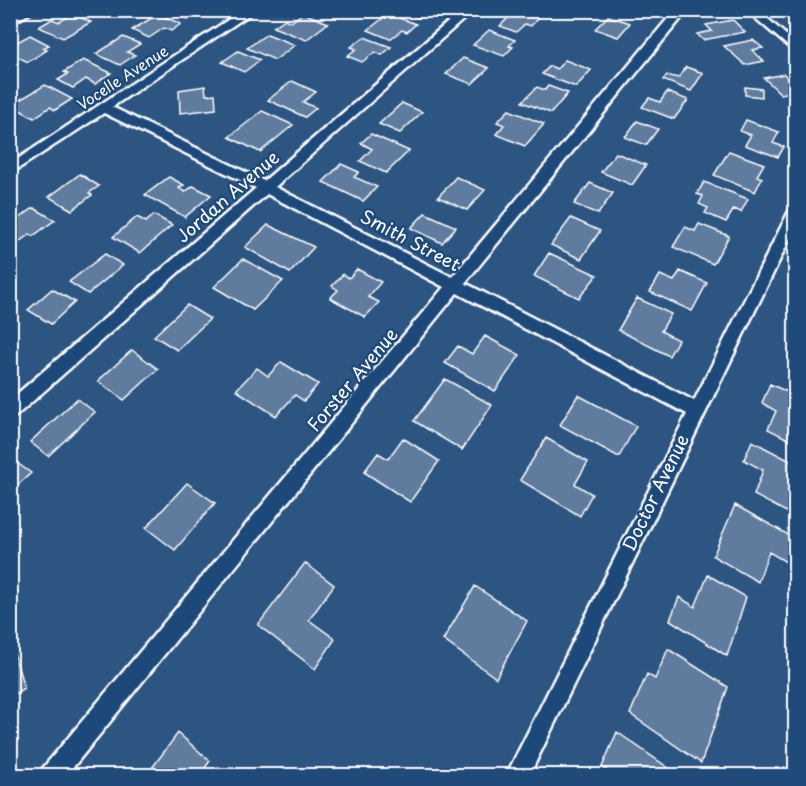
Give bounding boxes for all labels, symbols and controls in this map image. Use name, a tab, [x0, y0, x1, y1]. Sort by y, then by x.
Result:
street label: Vocelle Avenue	[72, 39, 172, 115]
street label: Jordan Avenue	[169, 143, 285, 248]
street label: Smith Street	[356, 202, 465, 277]
street label: Forster Avenue	[300, 321, 404, 437]
street label: Doctor Avenue	[615, 429, 695, 555]

